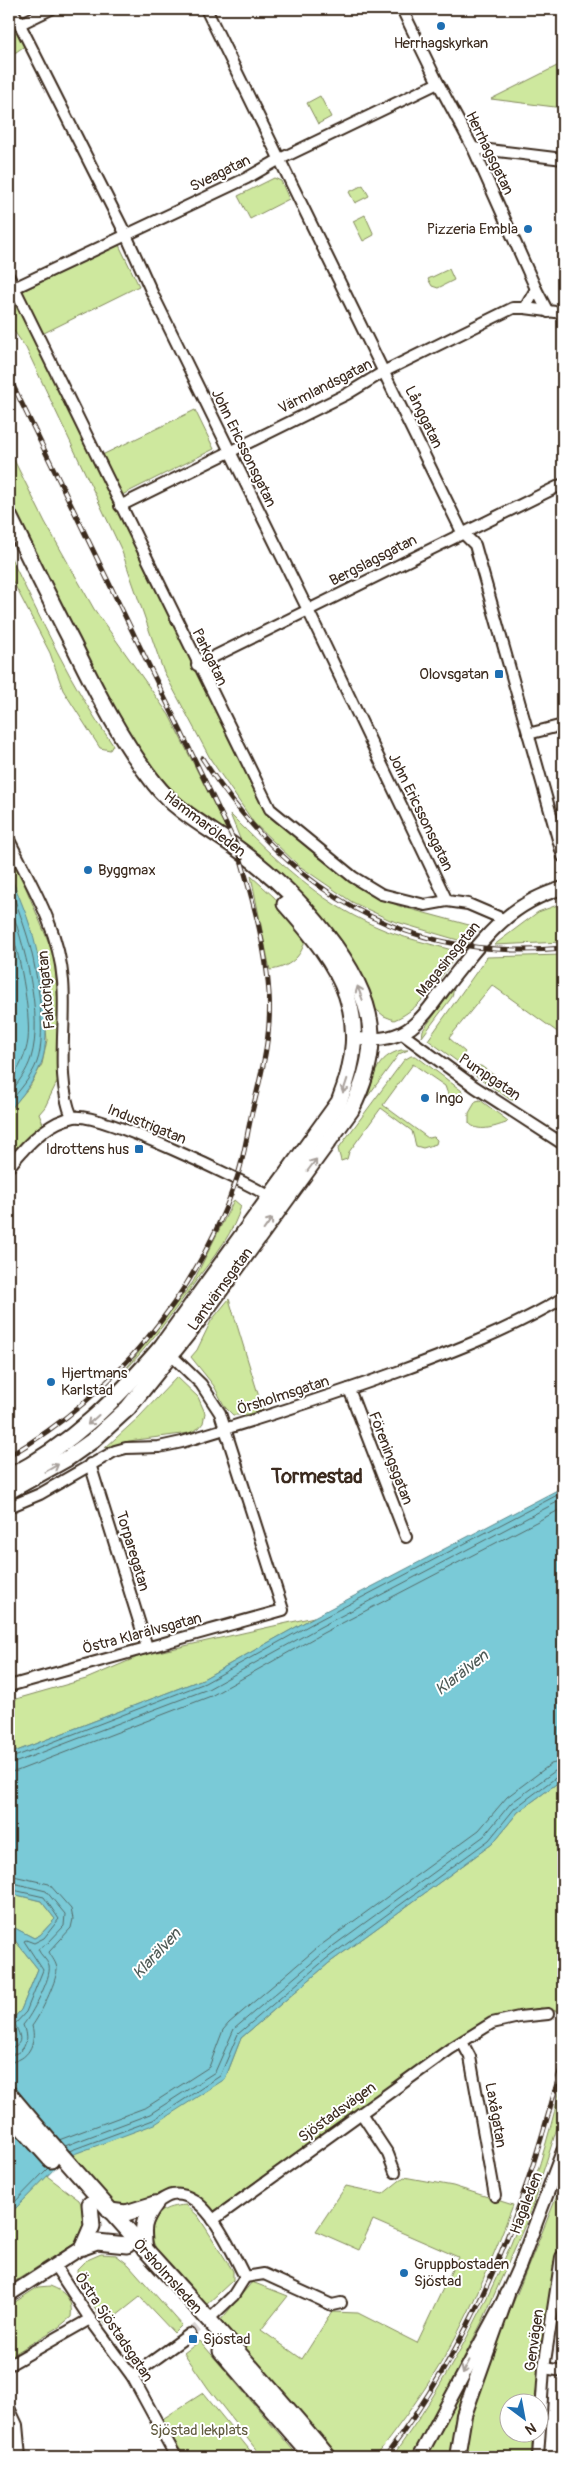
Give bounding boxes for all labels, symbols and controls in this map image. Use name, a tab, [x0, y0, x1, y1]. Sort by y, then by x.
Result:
marker: Herrhagskyrkan	[435, 20, 447, 32]
place label: Herrhagskyrkan	[394, 34, 488, 53]
street label: Herrhagsgatan	[461, 108, 518, 198]
street label: Sveagatan	[187, 151, 254, 196]
place label: Pizzeria Embla	[427, 220, 518, 239]
marker: Pizzeria Embla	[522, 223, 534, 235]
street label: Värmlandsgatan	[275, 355, 375, 418]
street label: Långgatan	[400, 383, 447, 452]
street label: John Ericssonsgatan	[207, 386, 280, 510]
street label: Bergslagsgatan	[326, 530, 420, 591]
street label: Parkgatan	[188, 625, 232, 689]
place label: Olovsgatan	[419, 665, 489, 684]
marker: Olovsgatan	[493, 668, 505, 680]
street label: John Ericssonsgatan	[384, 750, 457, 874]
street label: Hammaröleden	[160, 787, 249, 861]
place label: Byggmax	[98, 861, 156, 880]
marker: Byggmax	[82, 864, 94, 876]
street label: Magasinsgatan	[412, 918, 485, 1001]
street label: Faktorigatan	[34, 950, 59, 1030]
one-way arrow	[355, 986, 364, 1001]
street label: Pumpgatan	[455, 1050, 524, 1105]
one-way arrow	[339, 1078, 349, 1094]
place label: Ingo	[435, 1089, 463, 1108]
marker: Ingo	[419, 1092, 431, 1104]
street label: Industrigatan	[105, 1100, 189, 1149]
place label: Idrottens hus	[46, 1140, 129, 1159]
marker: Idrottens hus	[133, 1143, 145, 1155]
one-way arrow	[306, 1159, 317, 1172]
one-way arrow	[263, 1217, 273, 1231]
street label: Lantvärnsgatan	[184, 1244, 257, 1335]
place label: Hjertmans Karlstad	[61, 1364, 128, 1400]
street label: Örsholmsgatan	[235, 1372, 332, 1419]
marker: Hjertmans Karlstad	[45, 1376, 57, 1388]
street label: Föreningsgatan	[364, 1409, 417, 1507]
one-way arrow	[87, 1414, 100, 1426]
one-way arrow	[44, 1462, 58, 1472]
district label: Tormestad	[270, 1464, 363, 1489]
street label: Torparegatan	[111, 1509, 154, 1593]
street label: Östra Klarälvsgatan	[80, 1608, 204, 1659]
water label: Klarälven	[431, 1645, 493, 1700]
water label: Klarälven	[128, 1924, 186, 1983]
street label: Sjöstadsvägen	[295, 2078, 380, 2147]
street label: Laxågatan	[480, 2081, 511, 2149]
street label: Hagaleden	[506, 2169, 547, 2237]
street label: Örsholmsleden	[129, 2235, 206, 2318]
place label: Gruppbostaden Sjöstad	[414, 2255, 509, 2291]
marker: Gruppbostaden Sjöstad	[398, 2267, 410, 2279]
street label: Östra Sjöstadsgatan	[70, 2269, 157, 2386]
street label: Genvägen	[521, 2308, 548, 2372]
place label: Sjöstad	[203, 2330, 250, 2349]
marker: Sjöstad	[187, 2333, 199, 2345]
one-way arrow	[461, 2359, 470, 2374]
north arrow	[500, 2394, 550, 2444]
text: N	[522, 2419, 539, 2438]
park label: Sjöstad lekplats	[150, 2421, 248, 2440]

